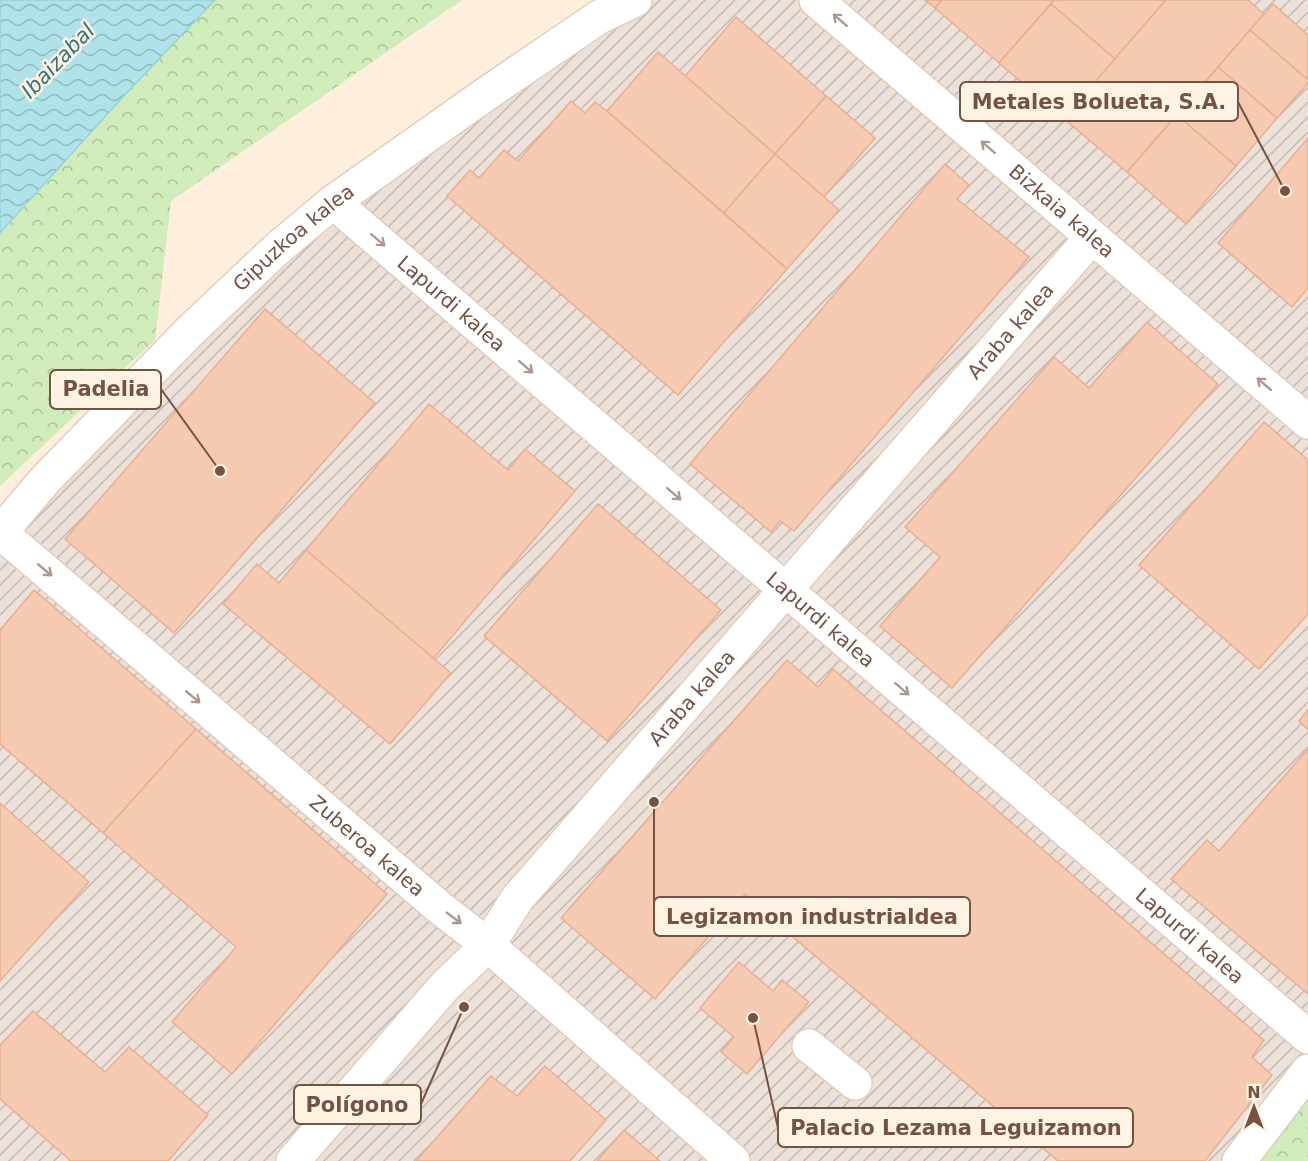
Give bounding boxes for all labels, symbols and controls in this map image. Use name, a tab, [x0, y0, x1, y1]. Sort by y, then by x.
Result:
one-way arrow	[832, 14, 848, 27]
water label: Ibaizabal	[17, 19, 99, 103]
callout: Metales Bolueta, S.A.	[960, 82, 1238, 121]
text: Metales Bolueta, S.A.	[972, 90, 1226, 114]
one-way arrow	[981, 140, 996, 154]
street label: Bizkaia kalea	[1004, 159, 1120, 263]
street label: Gipuzkoa kalea	[228, 179, 359, 296]
one-way arrow	[370, 233, 385, 247]
street label: Lapurdi kalea	[392, 250, 511, 356]
street label: Araba kalea	[962, 278, 1059, 384]
one-way arrow	[518, 360, 533, 374]
callout: Padelia	[50, 370, 161, 409]
text: Padelia	[63, 377, 149, 401]
one-way arrow	[1256, 377, 1272, 390]
one-way arrow	[666, 487, 681, 501]
one-way arrow	[37, 563, 52, 577]
street label: Lapurdi kalea	[762, 567, 880, 673]
street label: Araba kalea	[644, 645, 740, 751]
one-way arrow	[894, 682, 909, 696]
one-way arrow	[185, 690, 200, 704]
street label: Zuberoa kalea	[305, 790, 430, 902]
street label: Lapurdi kalea	[1131, 883, 1249, 989]
callout: Legizamon industrialdea	[654, 897, 970, 936]
text: Legizamon industrialdea	[666, 905, 958, 929]
one-way arrow	[446, 911, 462, 924]
north arrow	[1224, 1077, 1284, 1137]
text: N	[1247, 1083, 1261, 1102]
callout: Polígono	[294, 1085, 421, 1124]
text: Polígono	[305, 1093, 409, 1117]
callout: Palacio Lezama Leguizamon	[778, 1108, 1133, 1147]
text: Palacio Lezama Leguizamon	[790, 1116, 1122, 1140]

